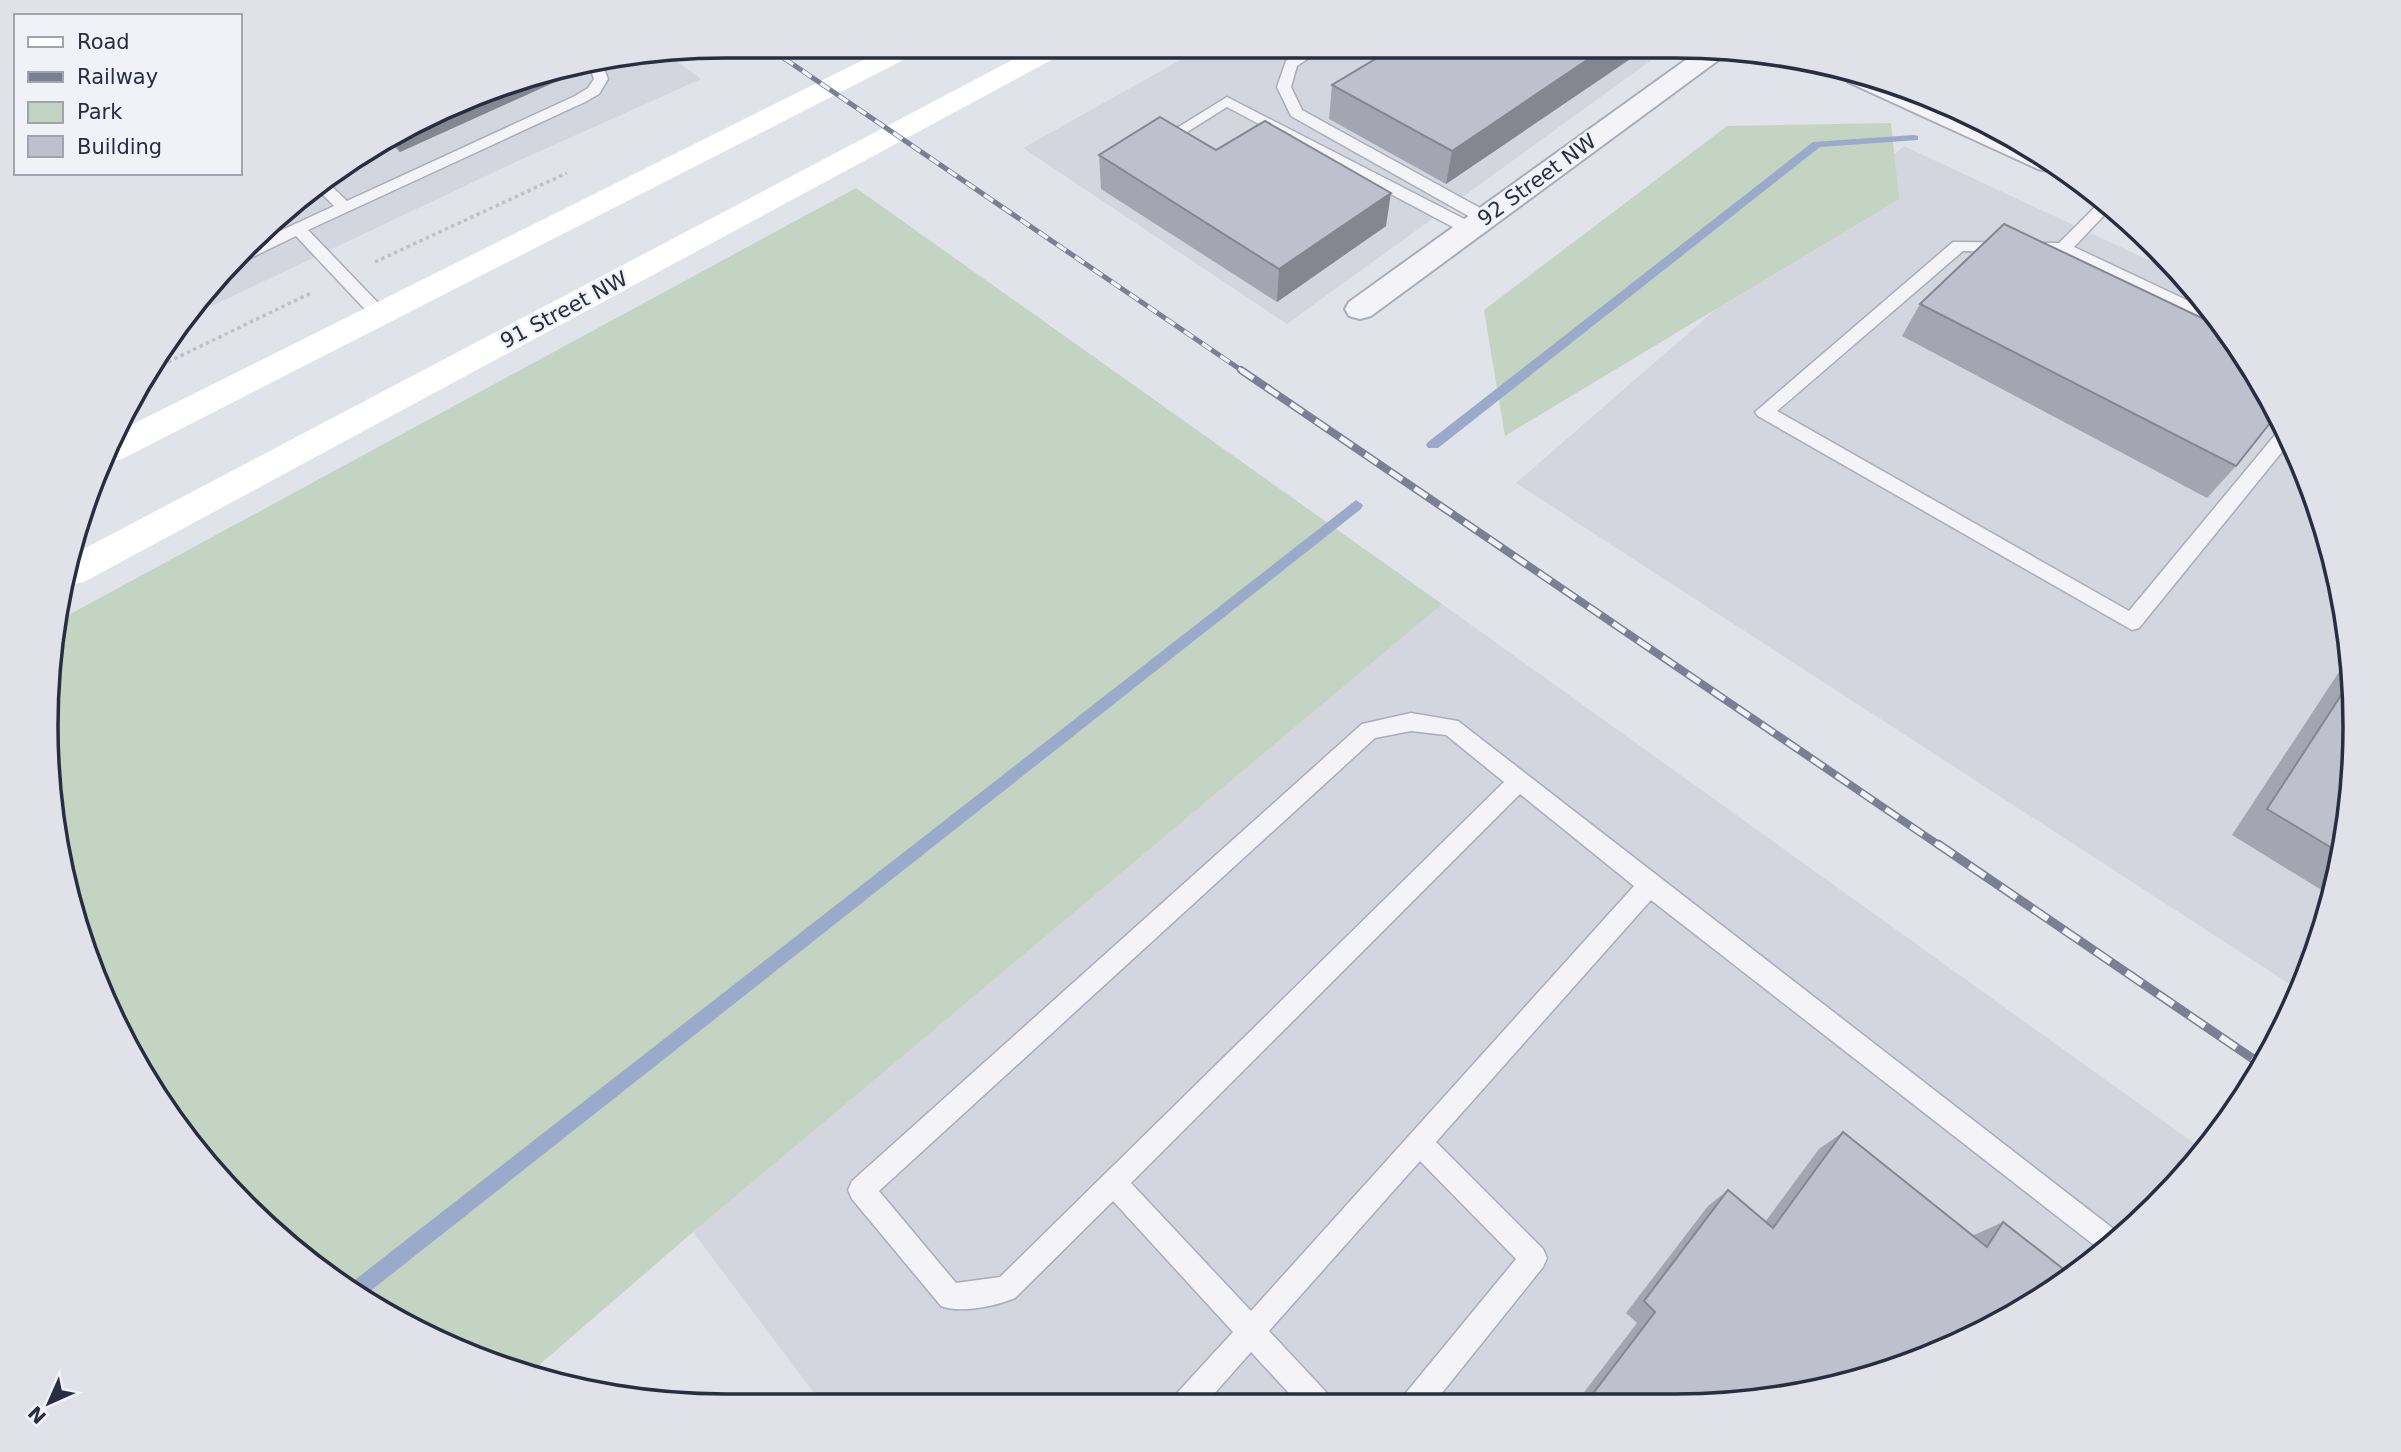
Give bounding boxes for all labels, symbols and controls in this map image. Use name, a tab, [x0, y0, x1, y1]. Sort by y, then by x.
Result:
legend	[14, 14, 242, 175]
text: Road	[77, 30, 130, 54]
text: Railway	[77, 65, 158, 89]
text: Park	[77, 100, 123, 124]
street label: 92 Street NW	[1473, 129, 1601, 231]
text: Building	[77, 135, 162, 159]
street label: 91 Street NW	[496, 266, 632, 354]
north arrow	[14, 1368, 84, 1438]
text: N	[24, 1402, 50, 1428]

